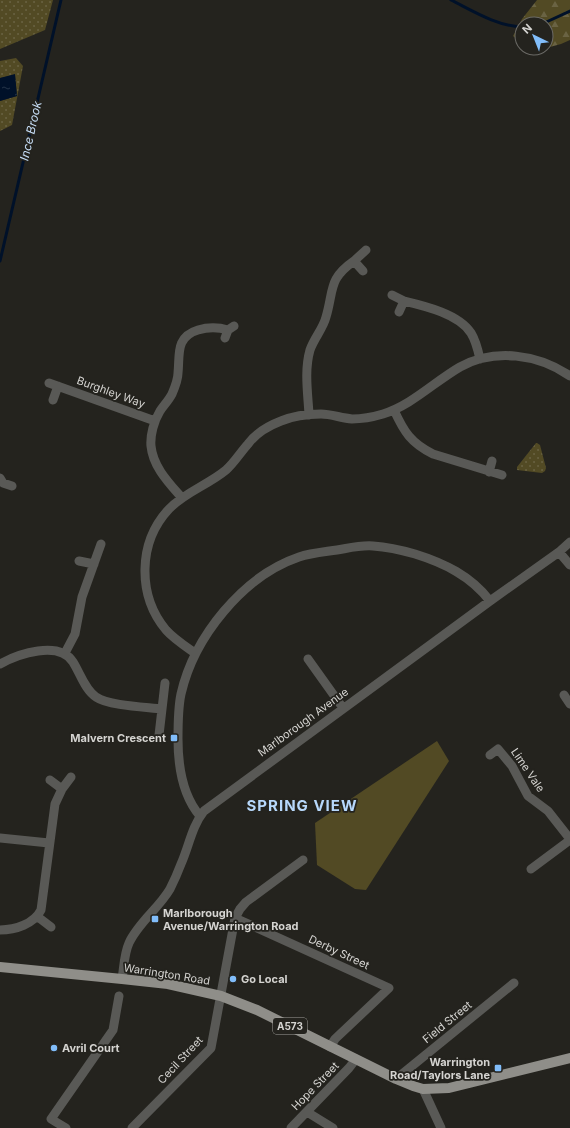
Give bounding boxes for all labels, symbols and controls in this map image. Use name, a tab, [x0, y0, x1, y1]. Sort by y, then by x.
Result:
north arrow	[514, 16, 554, 56]
text: N	[519, 21, 535, 37]
water label: Ince Brook	[16, 99, 45, 162]
street label: Burghley Way	[75, 373, 147, 411]
street label: Marlborough Avenue	[255, 684, 351, 760]
place label: Malvern Crescent	[70, 731, 166, 745]
marker: Malvern Crescent	[169, 733, 179, 743]
street label: Lime Vale	[508, 745, 548, 795]
district label: SPRING VIEW	[247, 796, 357, 815]
place label: Marlborough Avenue/Warrington Road	[163, 906, 299, 933]
marker: Marlborough Avenue/Warrington Road	[150, 914, 160, 924]
street label: Derby Street	[306, 932, 372, 972]
street label: Warrington Road	[123, 960, 211, 988]
place label: Go Local	[241, 972, 288, 986]
marker: Go Local	[228, 974, 238, 984]
street label: Field Street	[420, 998, 475, 1046]
road number: A573	[273, 1018, 307, 1034]
street label: Cecil Street	[154, 1033, 206, 1087]
place label: Avril Court	[62, 1041, 120, 1055]
marker: Avril Court	[49, 1043, 59, 1053]
place label: Warrington Road/Taylors Lane	[390, 1055, 490, 1082]
street label: Hope Street	[288, 1059, 342, 1113]
marker: Warrington Road/Taylors Lane	[493, 1063, 503, 1073]

